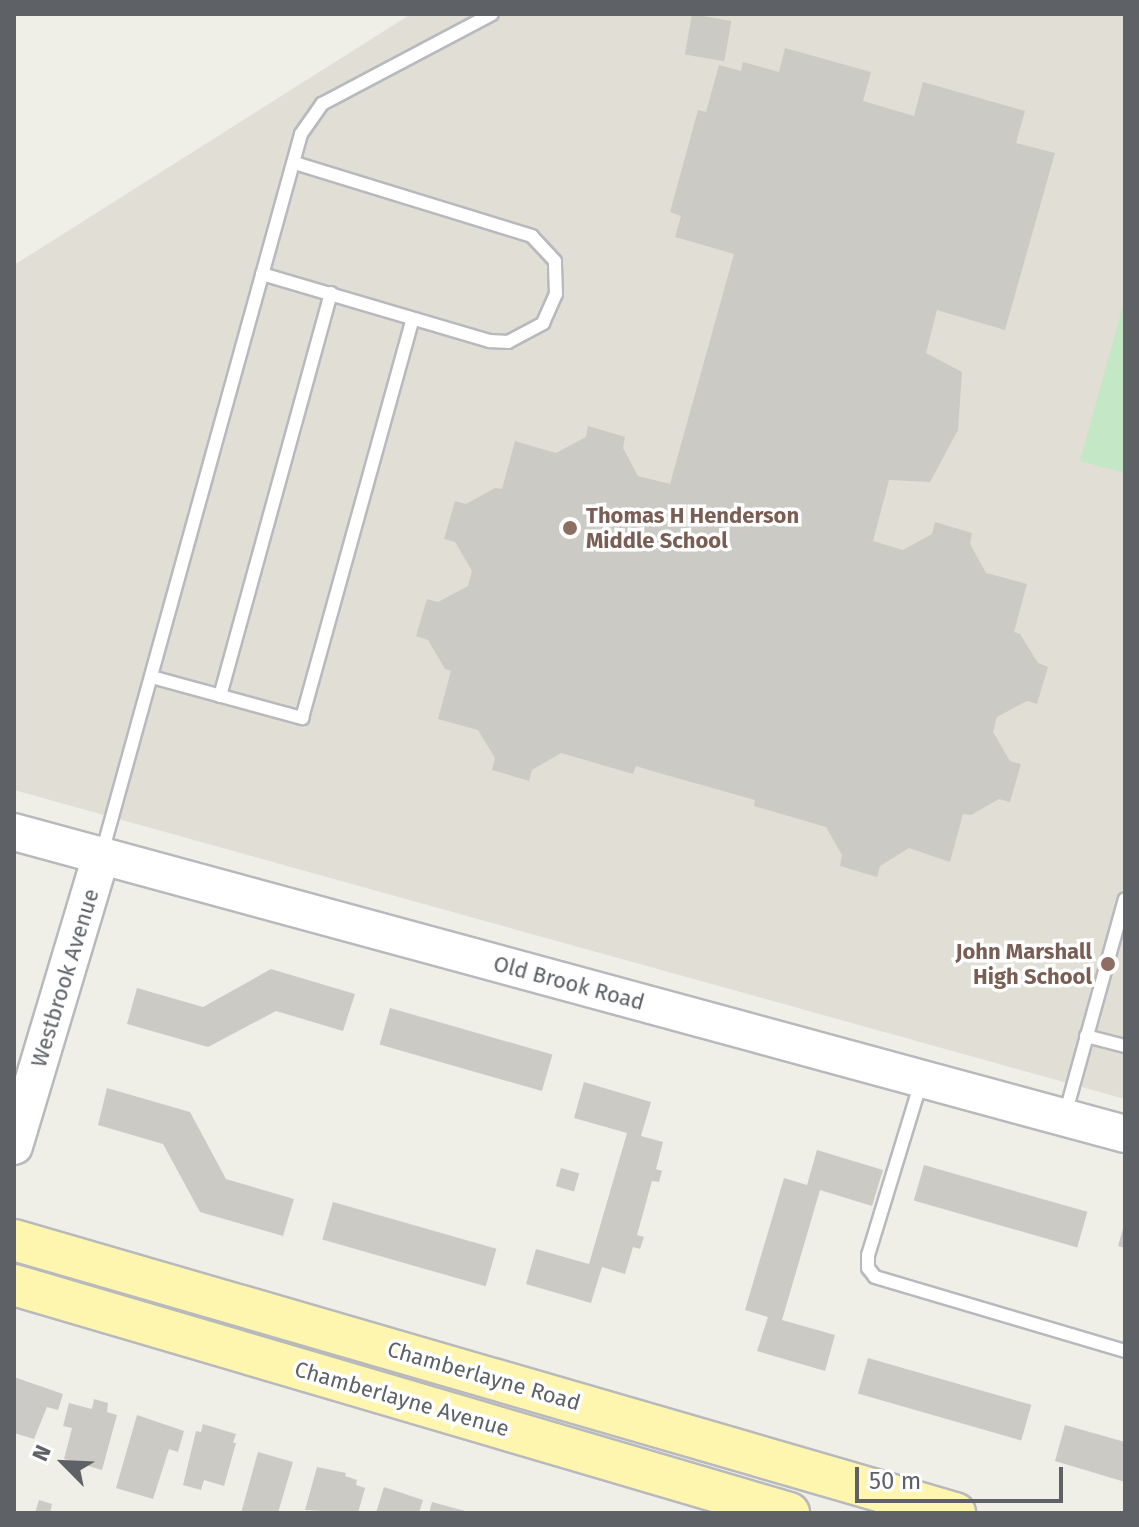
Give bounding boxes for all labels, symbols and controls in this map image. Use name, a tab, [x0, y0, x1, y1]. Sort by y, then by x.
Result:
place label: Thomas H Henderson Middle School	[586, 502, 799, 554]
marker: Thomas H Henderson Middle School	[561, 519, 579, 537]
street label: Westbrook Avenue	[25, 886, 105, 1070]
place label: John Marshall High School	[955, 938, 1092, 990]
street label: Old Brook Road	[491, 950, 647, 1016]
marker: John Marshall High School	[1099, 955, 1117, 973]
street label: Chamberlayne Road	[384, 1336, 584, 1416]
street label: Chamberlayne Avenue	[292, 1356, 512, 1442]
north arrow	[24, 1423, 104, 1503]
text: N	[26, 1441, 57, 1465]
scale bar	[859, 1451, 1067, 1501]
text: 50 m	[869, 1467, 921, 1495]

